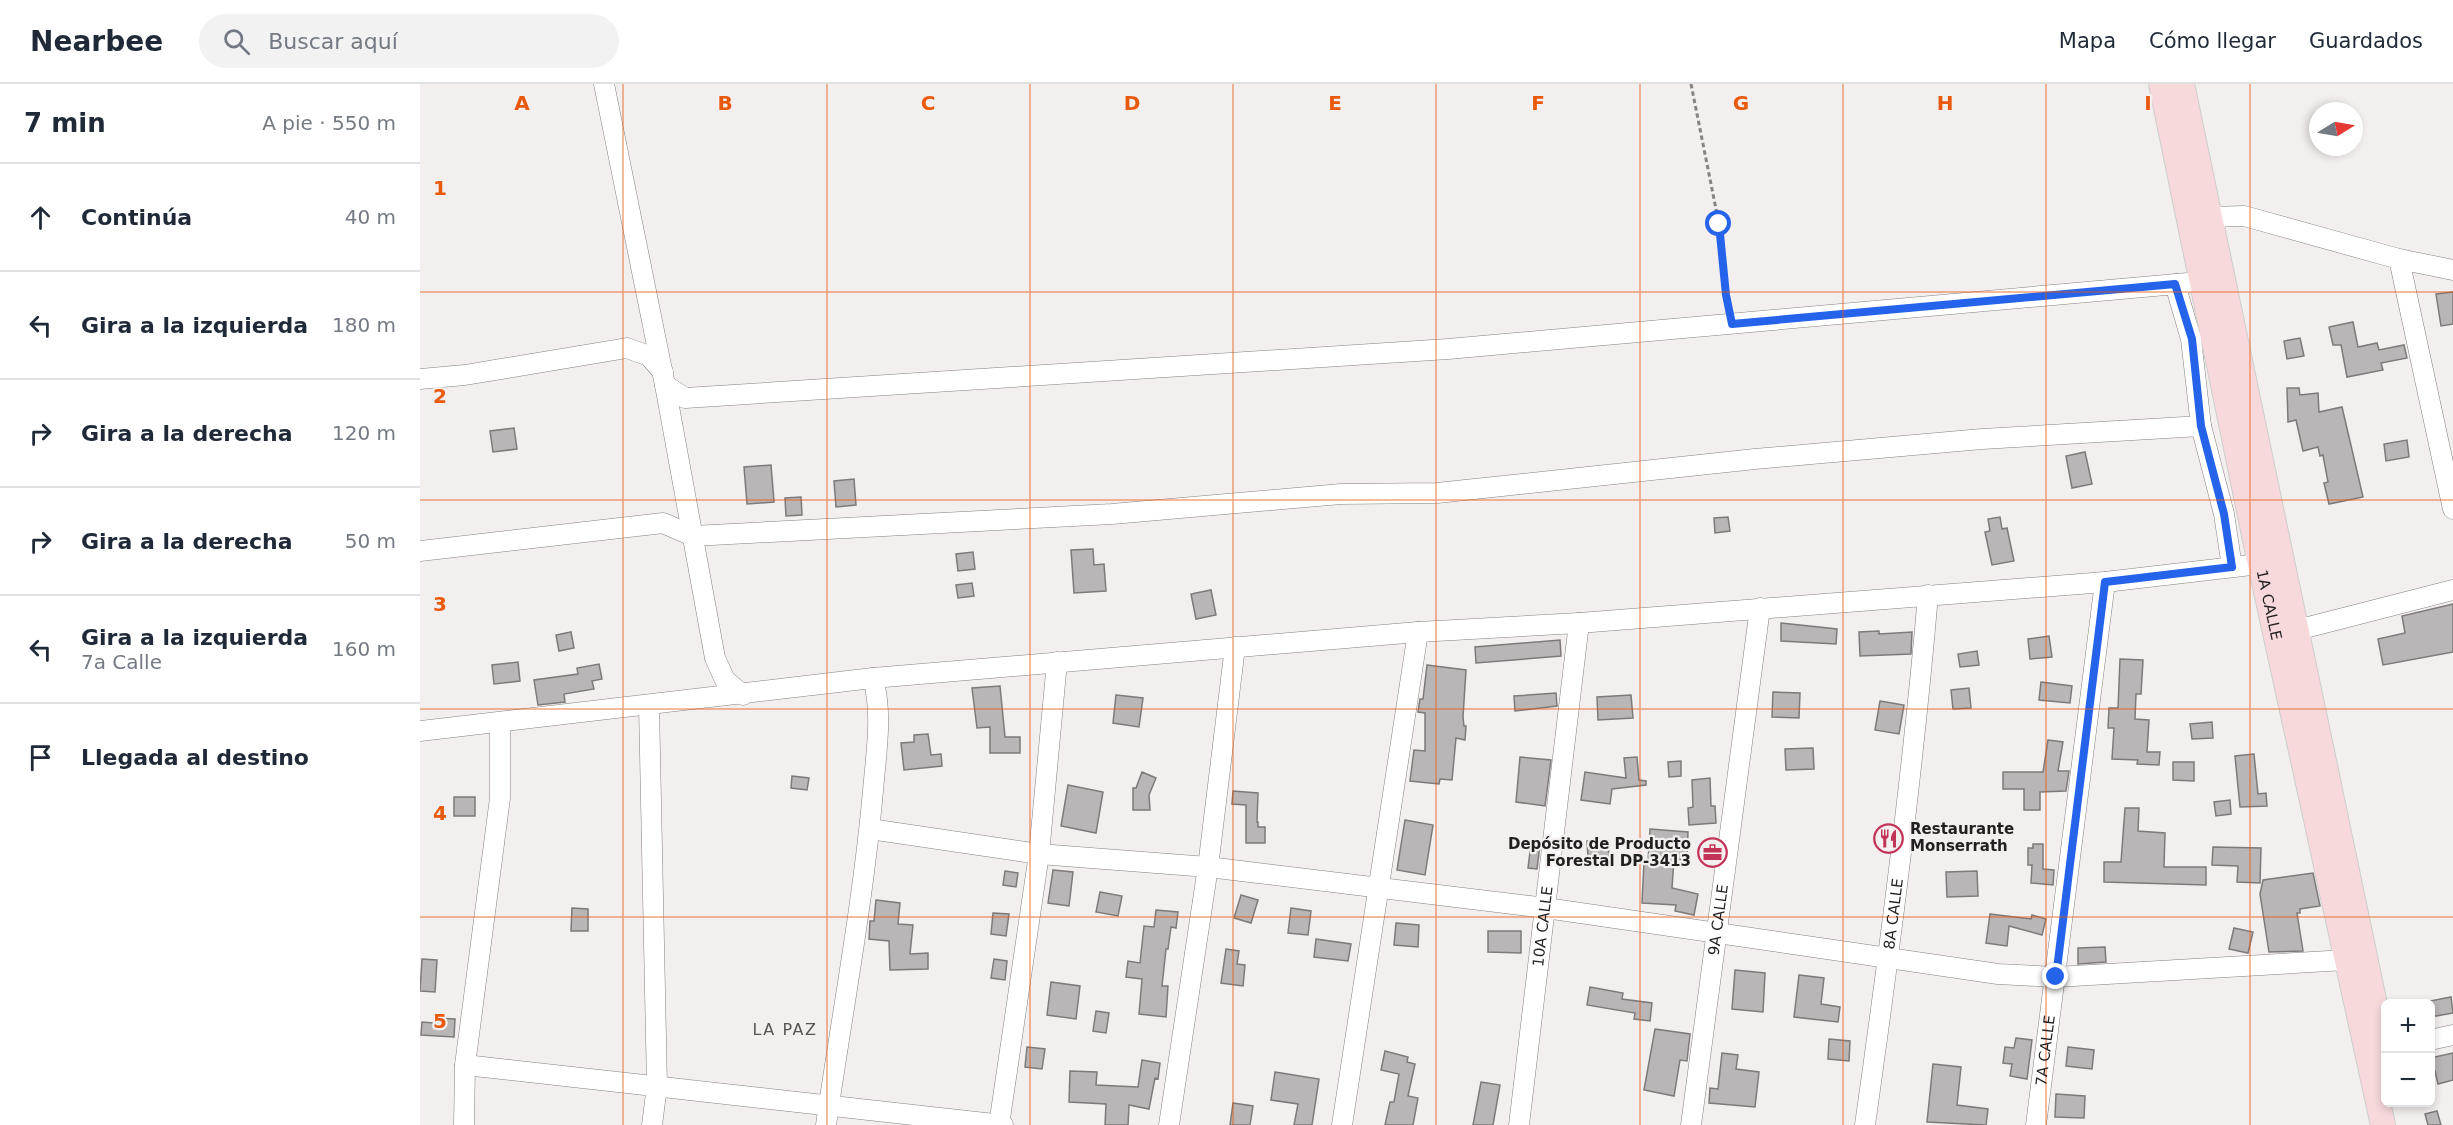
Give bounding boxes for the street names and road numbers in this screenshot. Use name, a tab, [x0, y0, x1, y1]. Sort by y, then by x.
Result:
street label: 1A CALLE	[2253, 568, 2285, 642]
street label: 8A CALLE	[1880, 877, 1907, 951]
street label: 9A CALLE	[1705, 883, 1732, 956]
street label: 10A CALLE	[1529, 885, 1556, 968]
street label: 7A CALLE	[2032, 1014, 2059, 1087]

